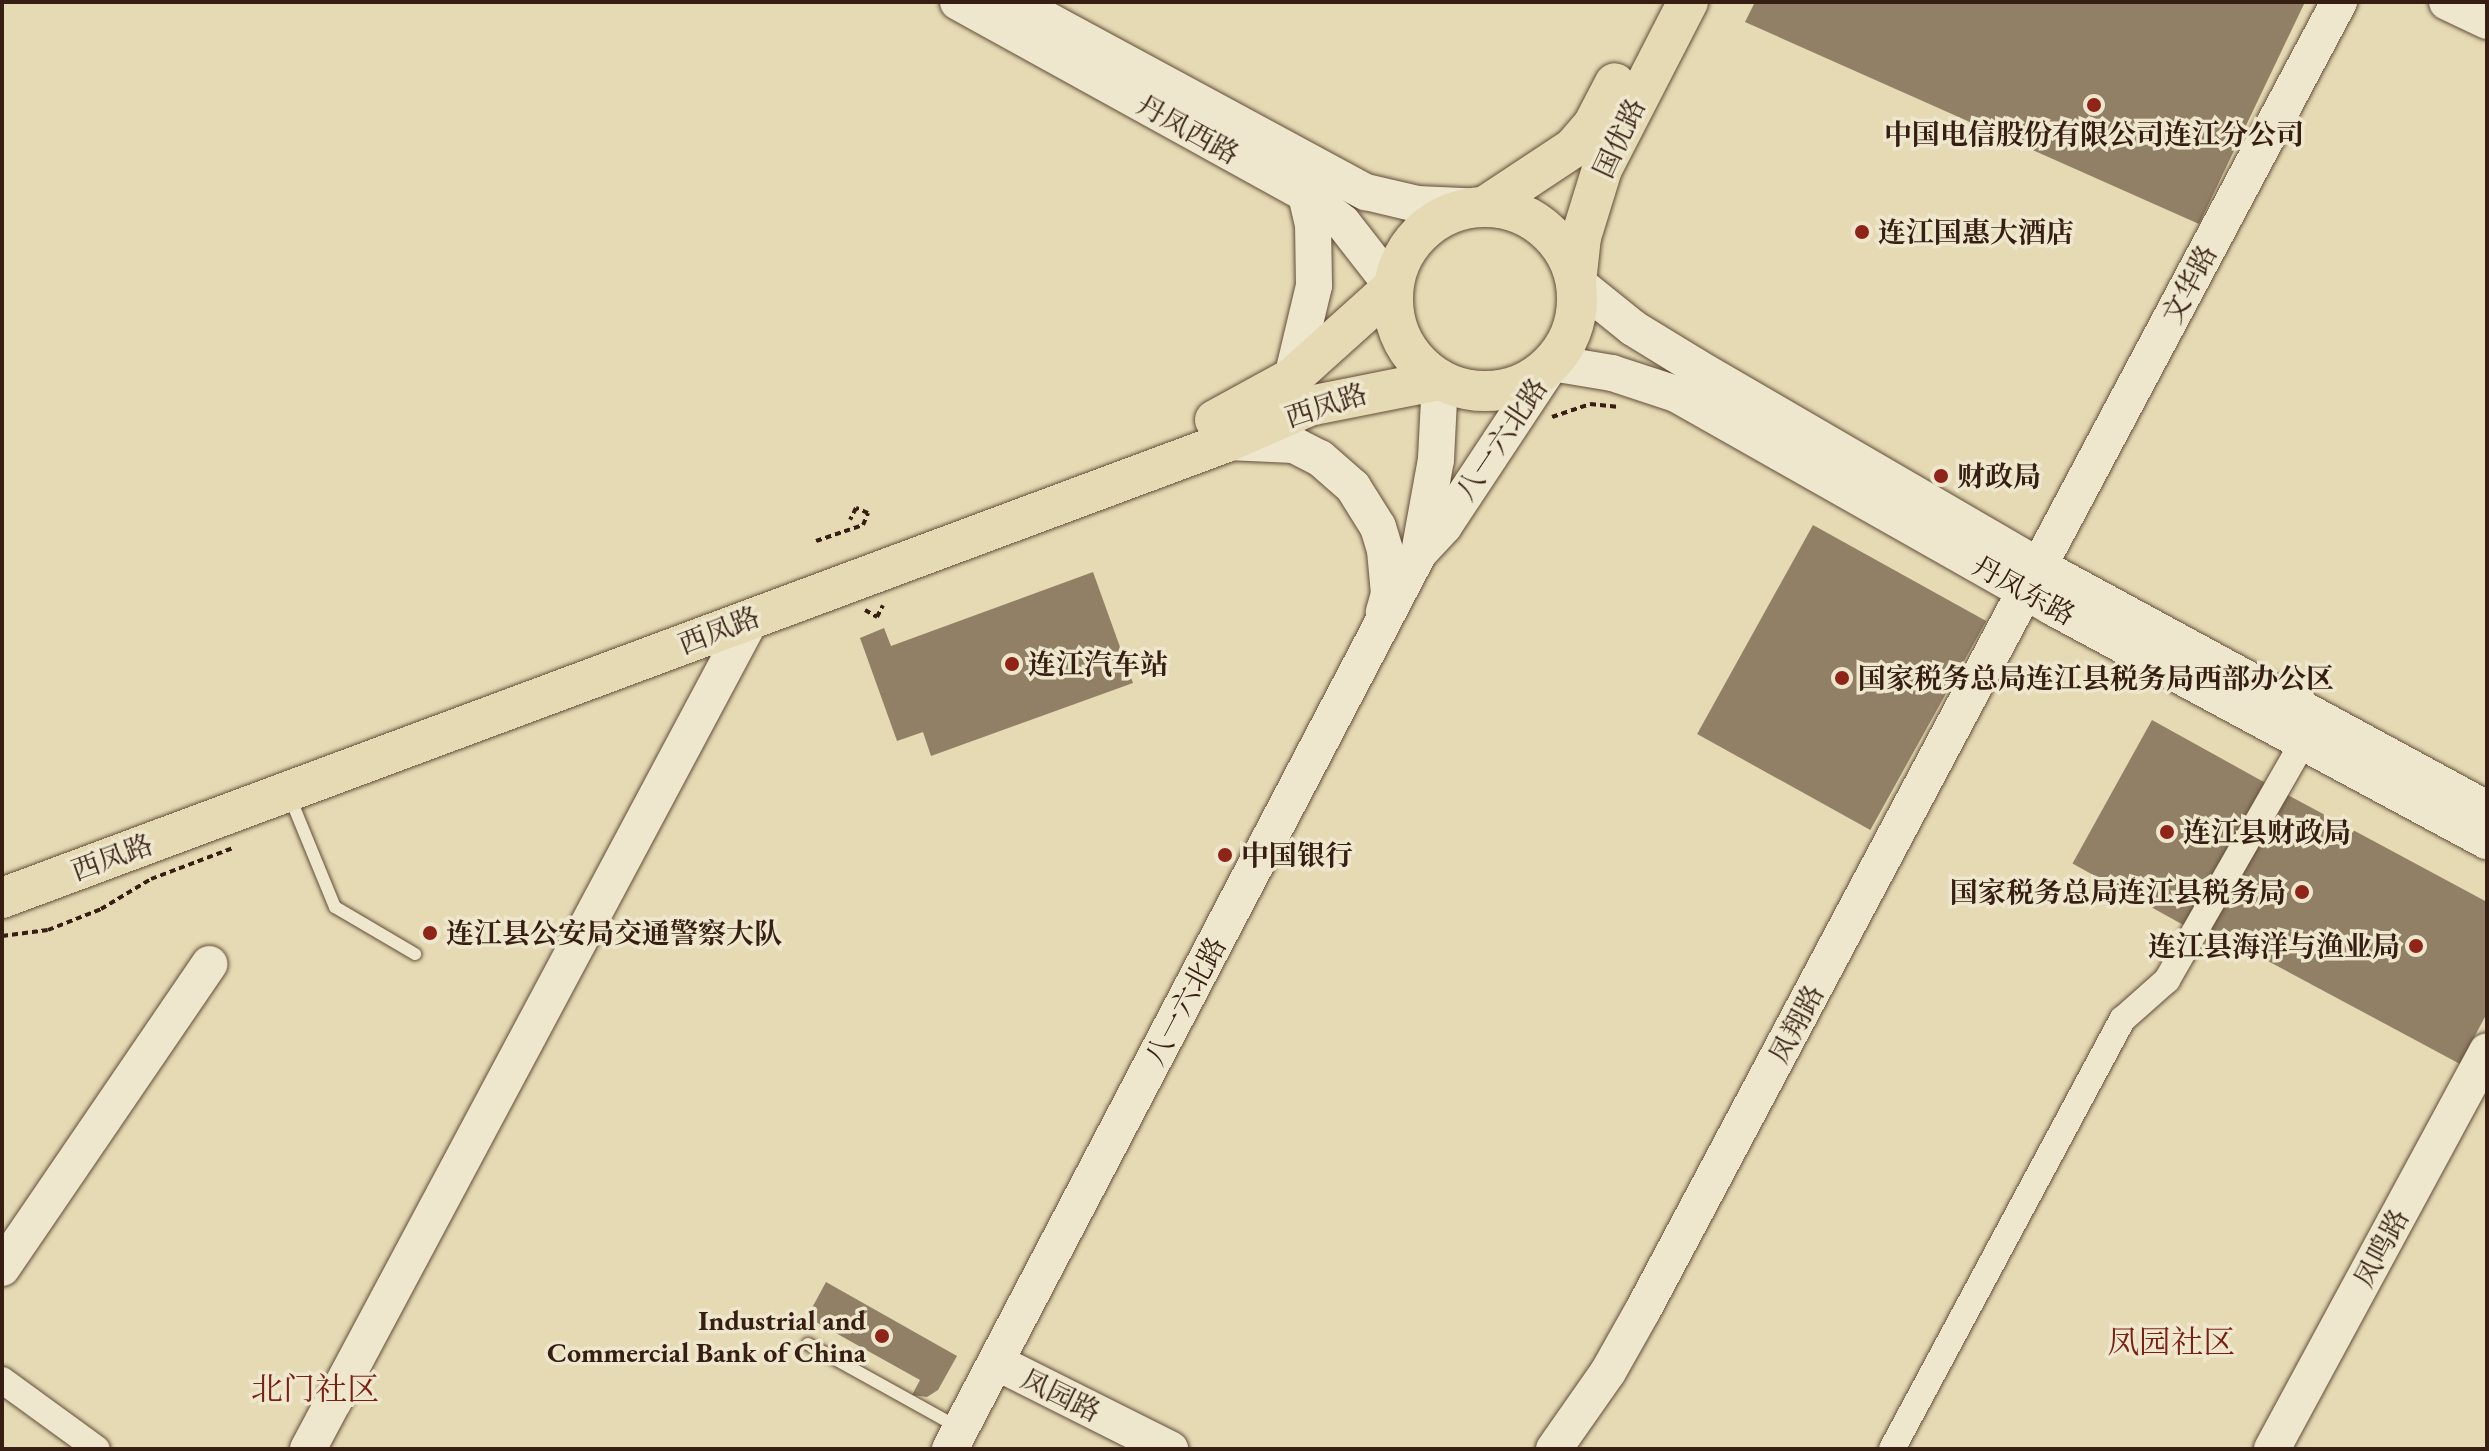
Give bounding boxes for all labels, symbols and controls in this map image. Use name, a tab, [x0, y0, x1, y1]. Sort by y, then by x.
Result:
street label: 丹凤西路	[1131, 87, 1245, 171]
street label: 国优路	[1586, 93, 1652, 183]
marker: 中国电信股份有限公司连江分公司	[2085, 96, 2103, 114]
place label: 中国电信股份有限公司连江分公司	[1884, 117, 2304, 151]
place label: 连江国惠大酒店	[1878, 215, 2074, 249]
marker: 连江国惠大酒店	[1853, 223, 1871, 241]
street label: 文华路	[2154, 239, 2224, 329]
street label: 八一六北路	[1448, 372, 1554, 506]
street label: 西凤路	[1281, 376, 1371, 434]
place label: 财政局	[1957, 459, 2041, 493]
marker: 财政局	[1932, 467, 1950, 485]
street label: 丹凤东路	[1967, 548, 2081, 632]
street label: 西凤路	[674, 599, 764, 661]
place label: 连江汽车站	[1028, 647, 1168, 681]
marker: 连江汽车站	[1003, 655, 1021, 673]
place label: 国家税务总局连江县税务局西部办公区	[1858, 661, 2334, 695]
marker: 国家税务总局连江县税务局西部办公区	[1833, 669, 1851, 687]
place label: 连江县财政局	[2183, 815, 2351, 849]
marker: 连江县财政局	[2158, 823, 2176, 841]
street label: 西凤路	[67, 827, 157, 887]
place label: 中国银行	[1241, 838, 1353, 872]
marker: 中国银行	[1216, 846, 1234, 864]
place label: 国家税务总局连江县税务局	[1950, 875, 2286, 909]
marker: 国家税务总局连江县税务局	[2293, 883, 2311, 901]
place label: 连江县公安局交通警察大队	[446, 916, 782, 950]
marker: 连江县公安局交通警察大队	[421, 924, 439, 942]
place label: 连江县海洋与渔业局	[2148, 929, 2400, 963]
street label: 八一六北路	[1137, 931, 1233, 1071]
marker: 连江县海洋与渔业局	[2407, 937, 2425, 955]
street label: 凤翔路	[1761, 979, 1831, 1069]
street label: 凤鸣路	[2346, 1203, 2416, 1293]
place label: Industrial and Commercial Bank of China	[547, 1303, 866, 1369]
district label: 凤园社区	[2107, 1323, 2235, 1361]
marker: Industrial and Commercial Bank of China	[873, 1327, 891, 1345]
street label: 凤园路	[1016, 1361, 1106, 1429]
district label: 北门社区	[251, 1370, 379, 1408]

